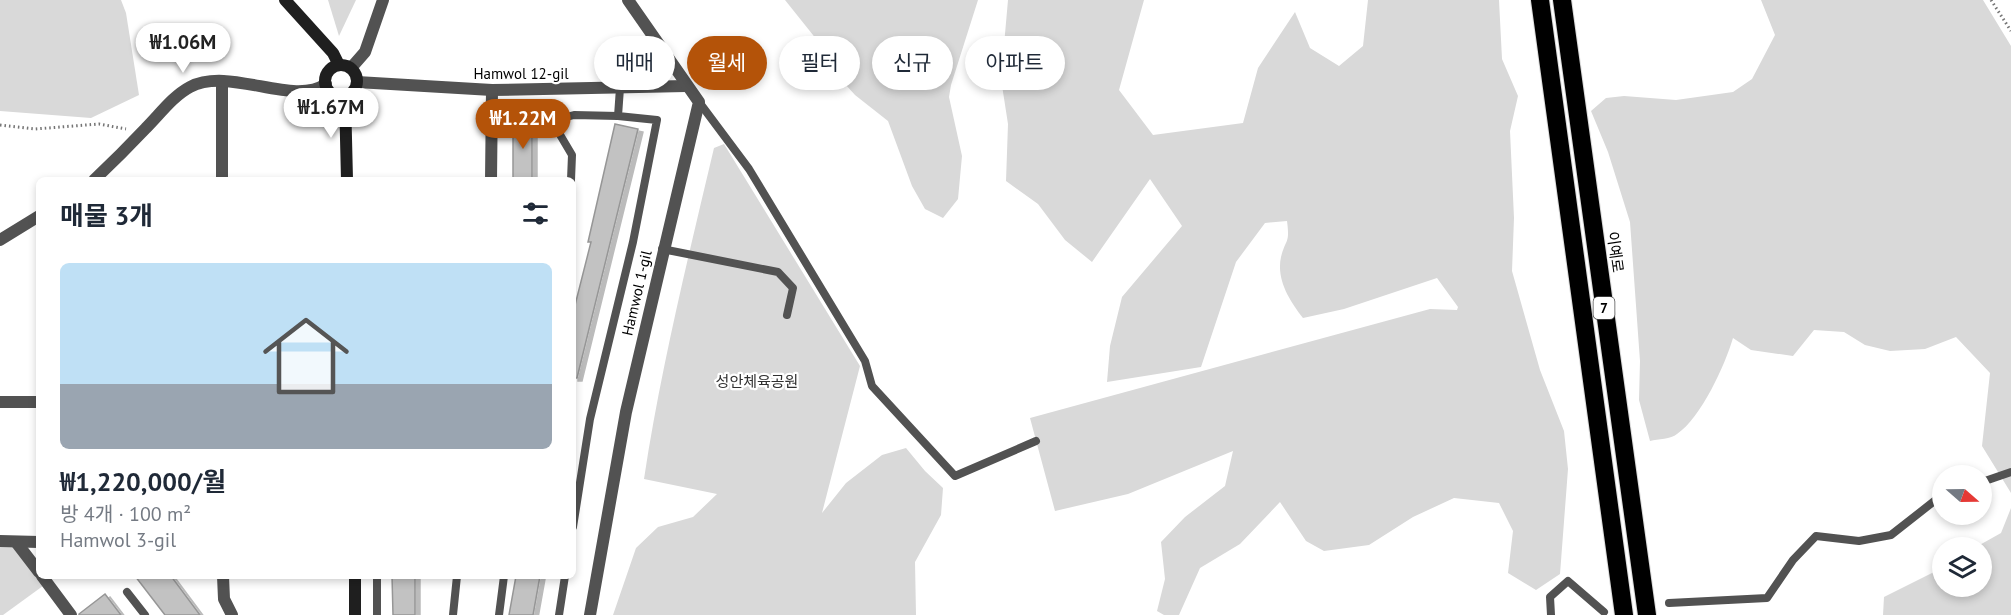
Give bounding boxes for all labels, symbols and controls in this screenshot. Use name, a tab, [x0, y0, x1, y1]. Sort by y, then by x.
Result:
pin: ₩1.06M	[134, 23, 232, 74]
text: ₩1.06M	[150, 29, 216, 55]
chip: 매매	[594, 36, 675, 90]
chip: 월세	[687, 36, 767, 90]
chip: 필터	[779, 36, 860, 90]
chip: 신규	[872, 36, 953, 90]
chip: 아파트	[965, 36, 1065, 90]
street label: Hamwol 12-gil	[473, 64, 569, 83]
pin: ₩1.67M	[282, 88, 380, 139]
text: ₩1.67M	[298, 94, 364, 120]
pin: ₩1.22M	[474, 99, 572, 150]
text: ₩1.22M	[490, 105, 556, 131]
icon: filters	[519, 197, 552, 230]
text: 매물 3개	[60, 199, 153, 232]
street label: 이예로	[1603, 230, 1628, 274]
street label: Hamwol 1-gil	[617, 248, 656, 337]
road number: 7	[1594, 297, 1614, 319]
icon: home	[252, 302, 360, 410]
park label: 성안체육공원	[716, 372, 798, 391]
text: ₩1,220,000/월	[60, 465, 226, 498]
north arrow	[1932, 465, 1992, 525]
map controls	[1932, 465, 1992, 597]
text: 방 4개 · 100 m²	[60, 501, 191, 527]
text: Hamwol 3-gil	[60, 527, 176, 553]
button: layers	[1932, 537, 1992, 597]

